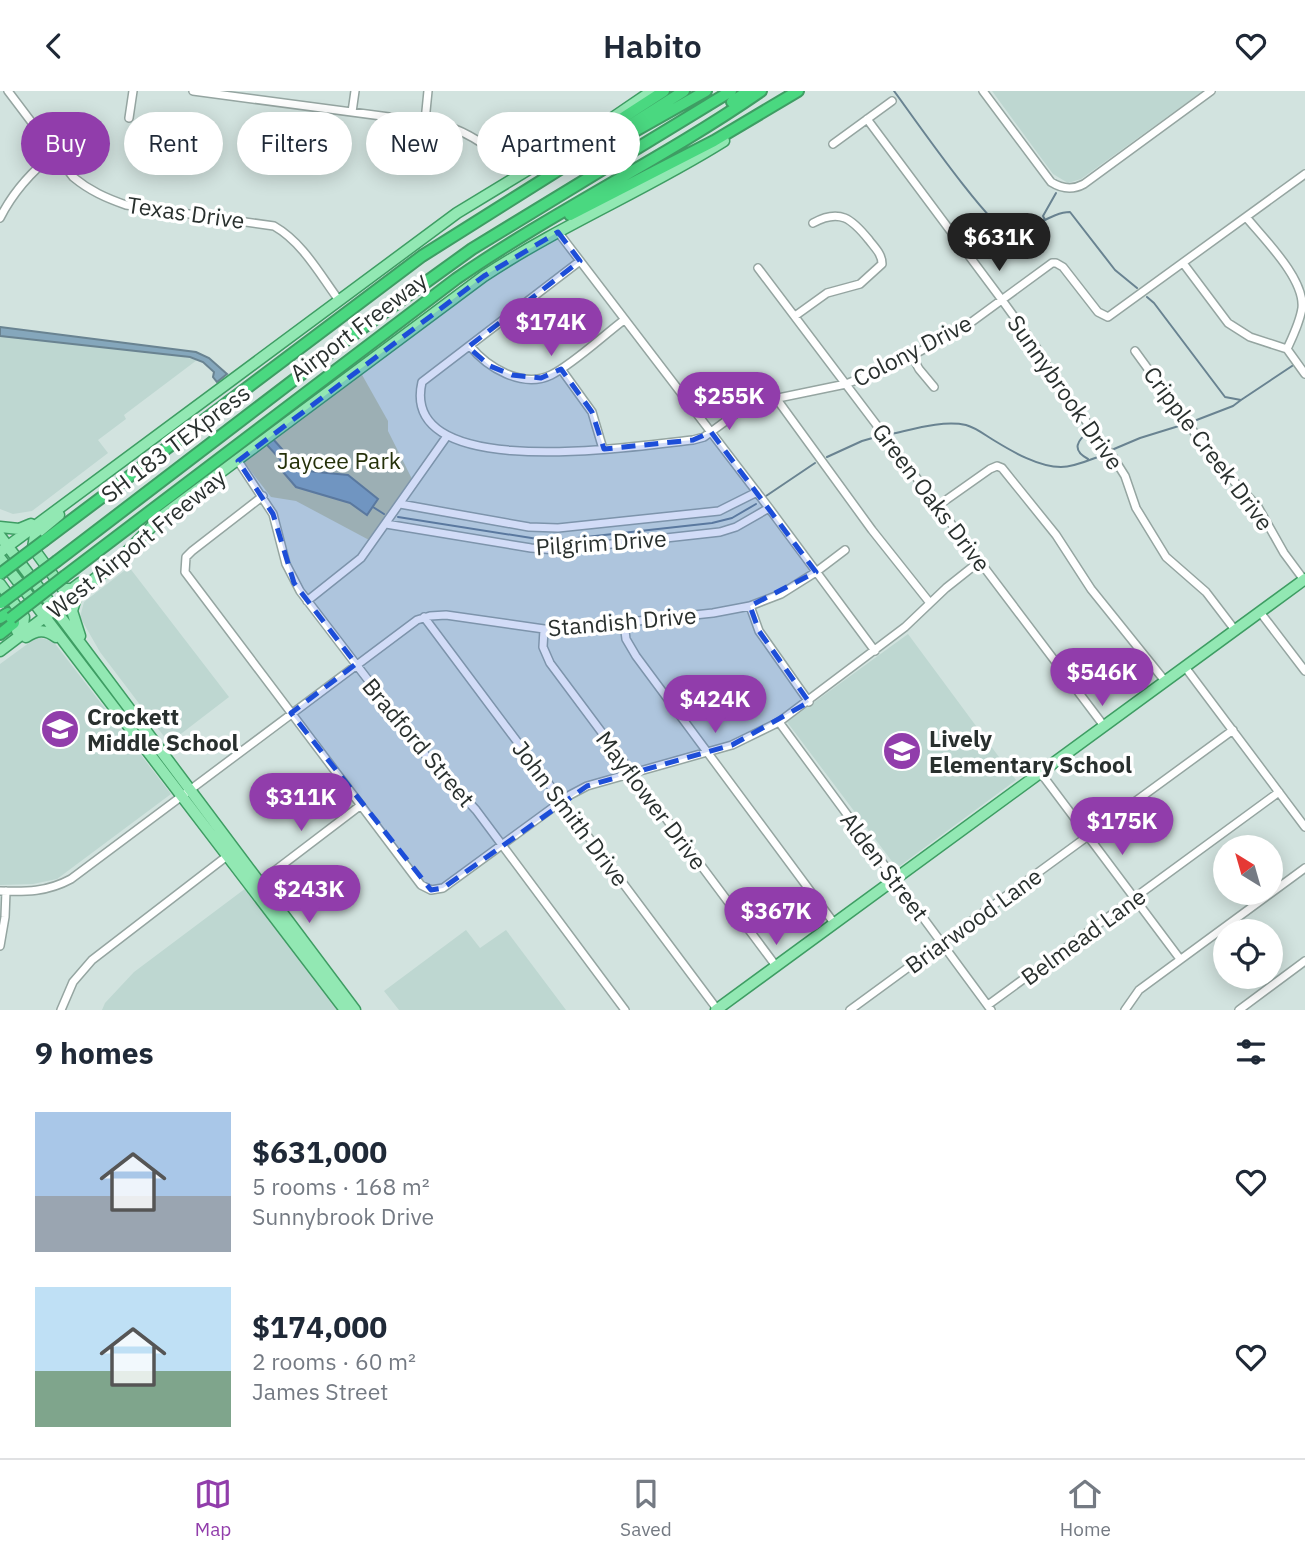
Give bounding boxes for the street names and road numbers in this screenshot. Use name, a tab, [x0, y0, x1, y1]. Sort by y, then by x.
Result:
street label: Texas Drive	[126, 189, 246, 235]
street label: Airport Freeway	[283, 264, 433, 387]
street label: Colony Drive	[848, 307, 976, 393]
street label: Sunnybrook Drive	[1001, 309, 1131, 475]
street label: Cripple Creek Drive	[1137, 360, 1281, 536]
street label: SH 183 TEXpress	[94, 377, 256, 509]
street label: Green Oaks Drive	[866, 417, 998, 577]
street label: West Airport Freeway	[41, 461, 232, 624]
street label: Pilgrim Drive	[535, 522, 667, 562]
street label: Standish Drive	[546, 600, 698, 642]
street label: Bradford Street	[356, 671, 482, 813]
street label: Mayflower Drive	[590, 725, 714, 875]
street label: John Smith Drive	[506, 734, 636, 892]
street label: Alden Street	[834, 806, 936, 926]
street label: Briarwood Lane	[899, 860, 1047, 980]
street label: Belmead Lane	[1015, 881, 1151, 991]

